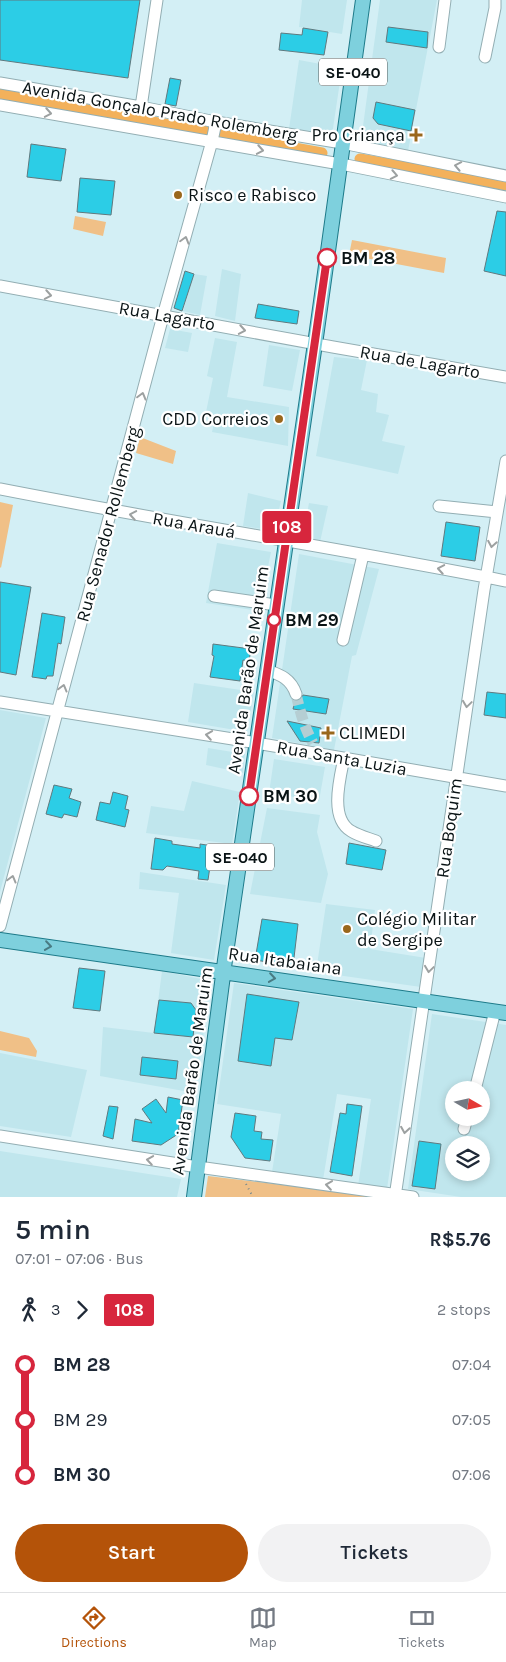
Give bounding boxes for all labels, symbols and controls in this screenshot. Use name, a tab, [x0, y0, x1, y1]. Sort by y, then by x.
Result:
road number: SE-040	[319, 58, 387, 86]
street label: Avenida Gonçalo Prado Rolemberg	[21, 76, 299, 146]
one-way arrow	[44, 108, 52, 118]
place label: Pro Criança	[312, 124, 405, 146]
marker: Pro Criança	[409, 128, 423, 142]
one-way arrow	[256, 145, 265, 155]
one-way arrow	[454, 162, 463, 172]
one-way arrow	[390, 169, 399, 179]
place label: Risco e Rabisco	[188, 184, 316, 206]
marker: Risco e Rabisco	[172, 189, 184, 201]
one-way arrow	[179, 236, 189, 244]
place label: BM 28	[341, 247, 396, 269]
marker: BM 28	[317, 248, 337, 268]
one-way arrow	[44, 289, 52, 300]
street label: Rua Lagarto	[117, 297, 217, 335]
one-way arrow	[238, 325, 247, 335]
street label: Rua de Lagarto	[358, 341, 482, 383]
one-way arrow	[136, 392, 147, 401]
place label: CDD Correios	[162, 408, 269, 430]
marker: CDD Correios	[273, 413, 285, 425]
street label: Rua Senador Rollemberg	[71, 424, 145, 624]
street label: Rua Arauá	[151, 507, 237, 543]
one-way arrow	[129, 510, 138, 520]
line badge: 108	[258, 511, 316, 543]
text: 108	[272, 516, 302, 538]
one-way arrow	[487, 539, 497, 548]
street label: Avenida Barão de Maruim	[223, 565, 273, 775]
one-way arrow	[436, 565, 445, 575]
place label: BM 29	[285, 609, 339, 631]
marker: BM 29	[267, 613, 281, 627]
one-way arrow	[58, 685, 68, 693]
one-way arrow	[462, 700, 472, 709]
place label: CLIMEDI	[339, 722, 406, 744]
marker: CLIMEDI	[321, 726, 335, 740]
one-way arrow	[204, 731, 213, 741]
street label: Rua Santa Luzia	[275, 736, 409, 780]
street label: Rua Boquim	[431, 777, 467, 879]
place label: BM 30	[263, 785, 318, 807]
marker: BM 30	[239, 786, 259, 806]
road number: SE-040	[206, 844, 274, 870]
one-way arrow	[7, 876, 17, 884]
place label: Colégio Militar de Sergipe	[357, 908, 476, 951]
marker: Colégio Militar de Sergipe	[341, 923, 353, 935]
one-way arrow	[44, 941, 53, 951]
street label: Rua Itabaiana	[227, 942, 343, 980]
street label: Avenida Barão de Maruim	[167, 966, 217, 1176]
one-way arrow	[424, 966, 435, 974]
one-way arrow	[268, 973, 277, 983]
north arrow	[445, 1081, 490, 1126]
map controls	[445, 1081, 490, 1181]
one-way arrow	[400, 1126, 410, 1134]
button: layers	[445, 1136, 490, 1181]
one-way arrow	[145, 1155, 154, 1165]
one-way arrow	[325, 1181, 334, 1191]
text: 5 min	[15, 1213, 91, 1246]
text: R$5.76	[430, 1229, 491, 1251]
text: 07:01 – 07:06 · Bus	[15, 1249, 144, 1268]
icon: walk	[15, 1296, 43, 1324]
icon: forward	[68, 1296, 96, 1324]
text: 108	[114, 1299, 144, 1321]
text: 3	[51, 1300, 60, 1319]
text: 2 stops	[437, 1300, 491, 1319]
text: BM 28	[53, 1354, 111, 1376]
text: 07:04	[452, 1355, 491, 1374]
text: BM 29	[53, 1409, 107, 1431]
text: 07:05	[452, 1410, 491, 1429]
text: BM 30	[53, 1464, 111, 1486]
text: 07:06	[452, 1465, 491, 1484]
button: Start	[15, 1524, 248, 1582]
button: Tickets	[258, 1524, 491, 1582]
tab: Directions	[61, 1604, 127, 1651]
tab: Map	[249, 1604, 277, 1651]
tab: Tickets	[399, 1604, 445, 1651]

